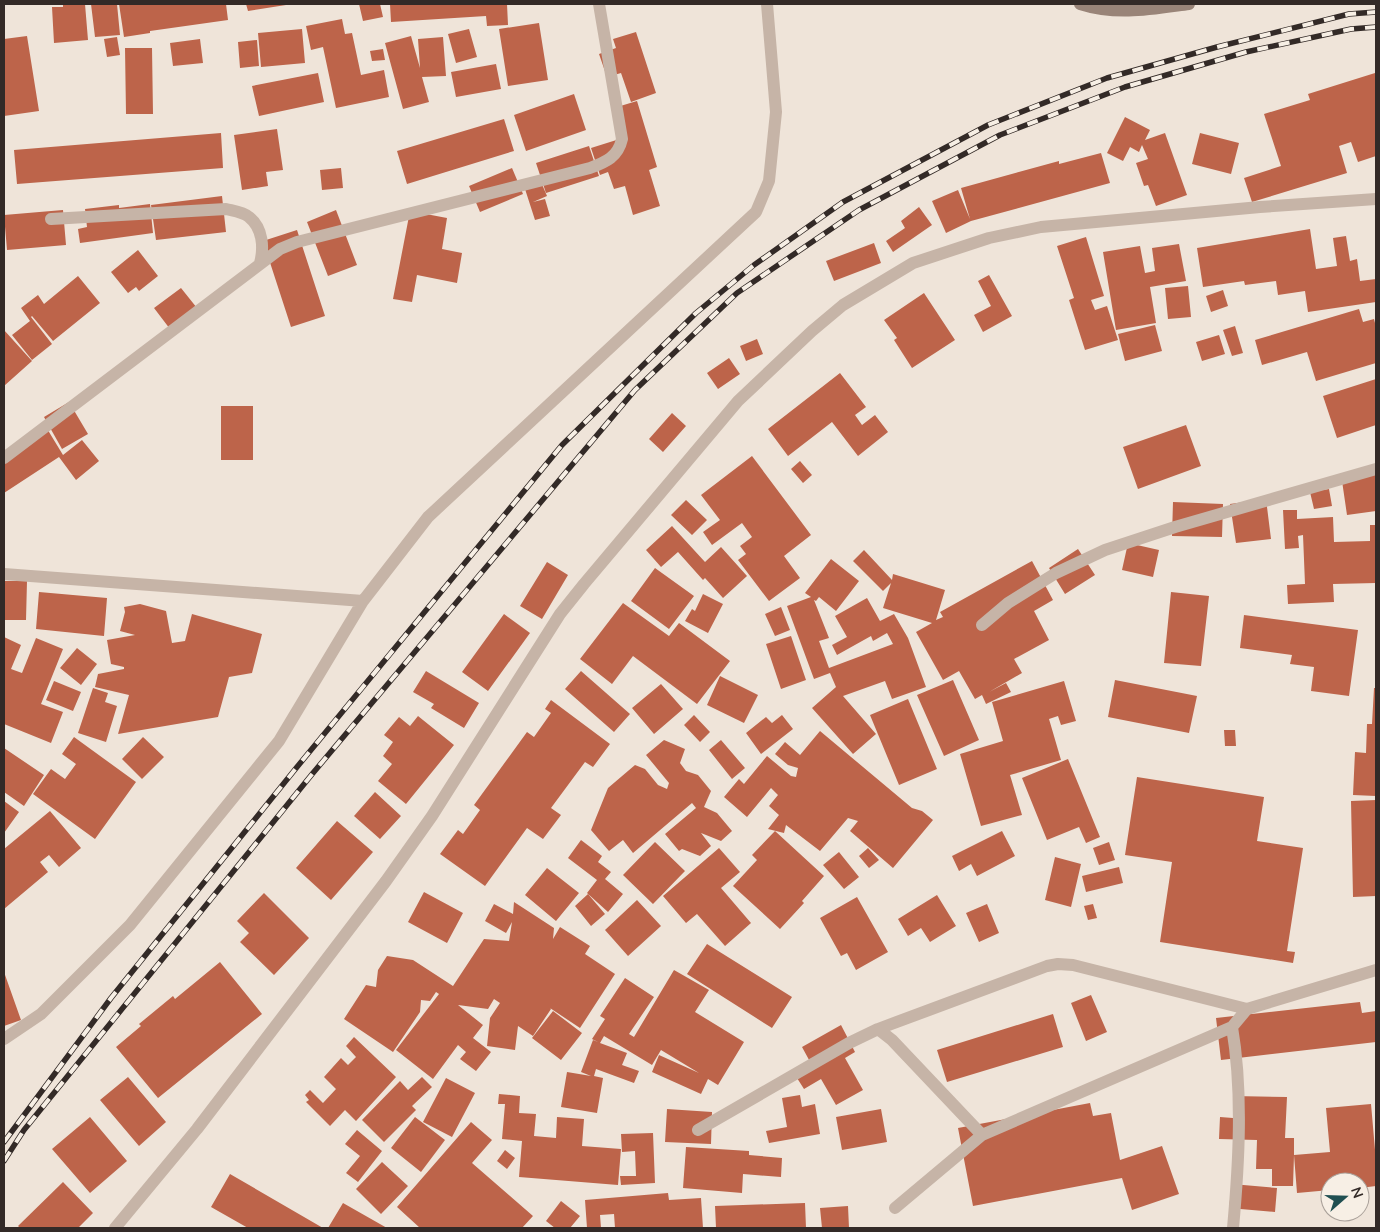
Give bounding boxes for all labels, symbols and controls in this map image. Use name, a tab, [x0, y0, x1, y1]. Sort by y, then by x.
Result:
north arrow	[1320, 1172, 1370, 1222]
text: N	[1347, 1185, 1367, 1201]

